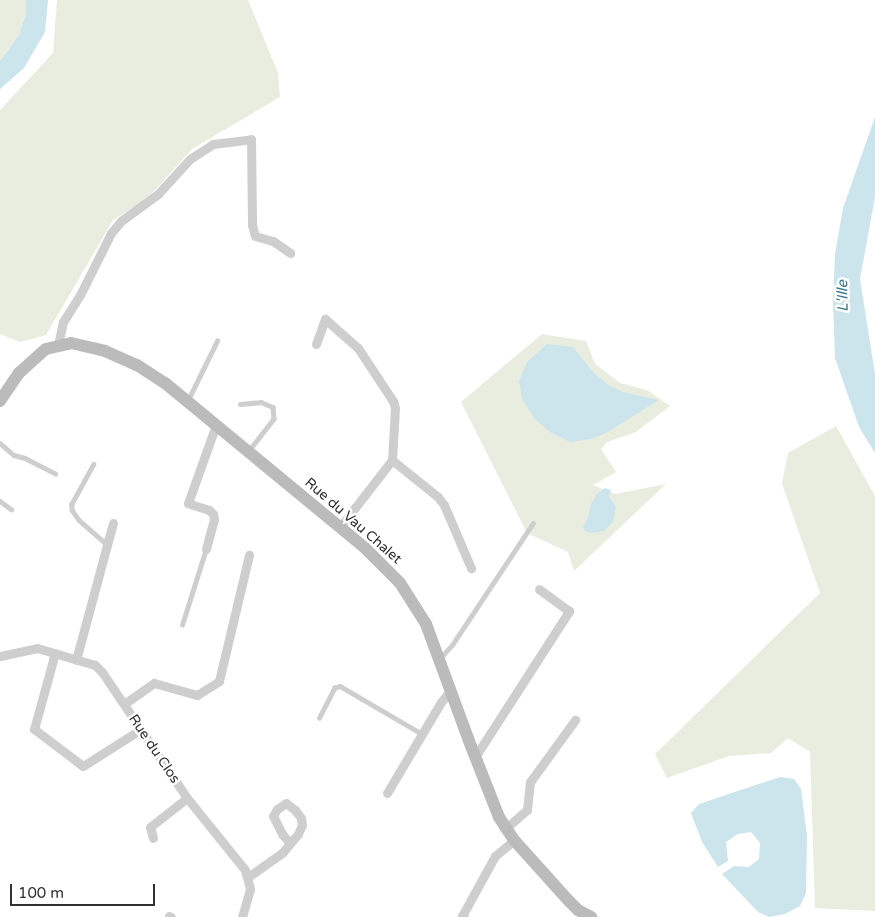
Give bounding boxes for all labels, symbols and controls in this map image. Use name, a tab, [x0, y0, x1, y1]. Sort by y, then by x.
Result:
water label: L'Ille	[834, 280, 852, 312]
street label: Rue du Vau Chalet	[301, 474, 405, 568]
street label: Rue du Clos	[125, 711, 183, 787]
scale bar	[12, 874, 158, 906]
text: 100 m	[18, 884, 64, 902]

